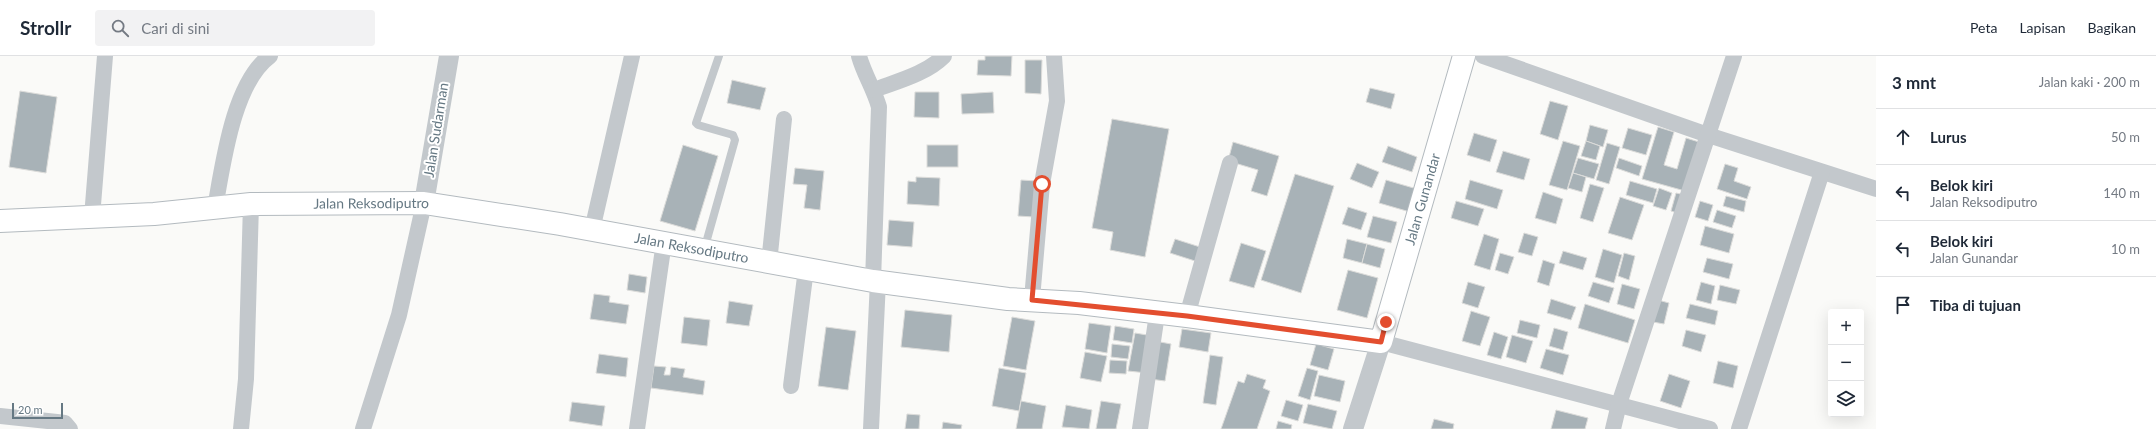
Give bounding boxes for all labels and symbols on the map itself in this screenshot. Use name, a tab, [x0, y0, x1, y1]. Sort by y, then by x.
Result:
street label: Jalan Sudarman	[420, 81, 451, 179]
street label: Jalan Gunandar	[1401, 151, 1443, 247]
route start	[1033, 175, 1051, 193]
street label: Jalan Reksodiputro	[313, 194, 431, 212]
street label: Jalan Reksodiputro	[633, 229, 750, 266]
route end	[1377, 313, 1395, 331]
scale bar	[12, 401, 63, 420]

